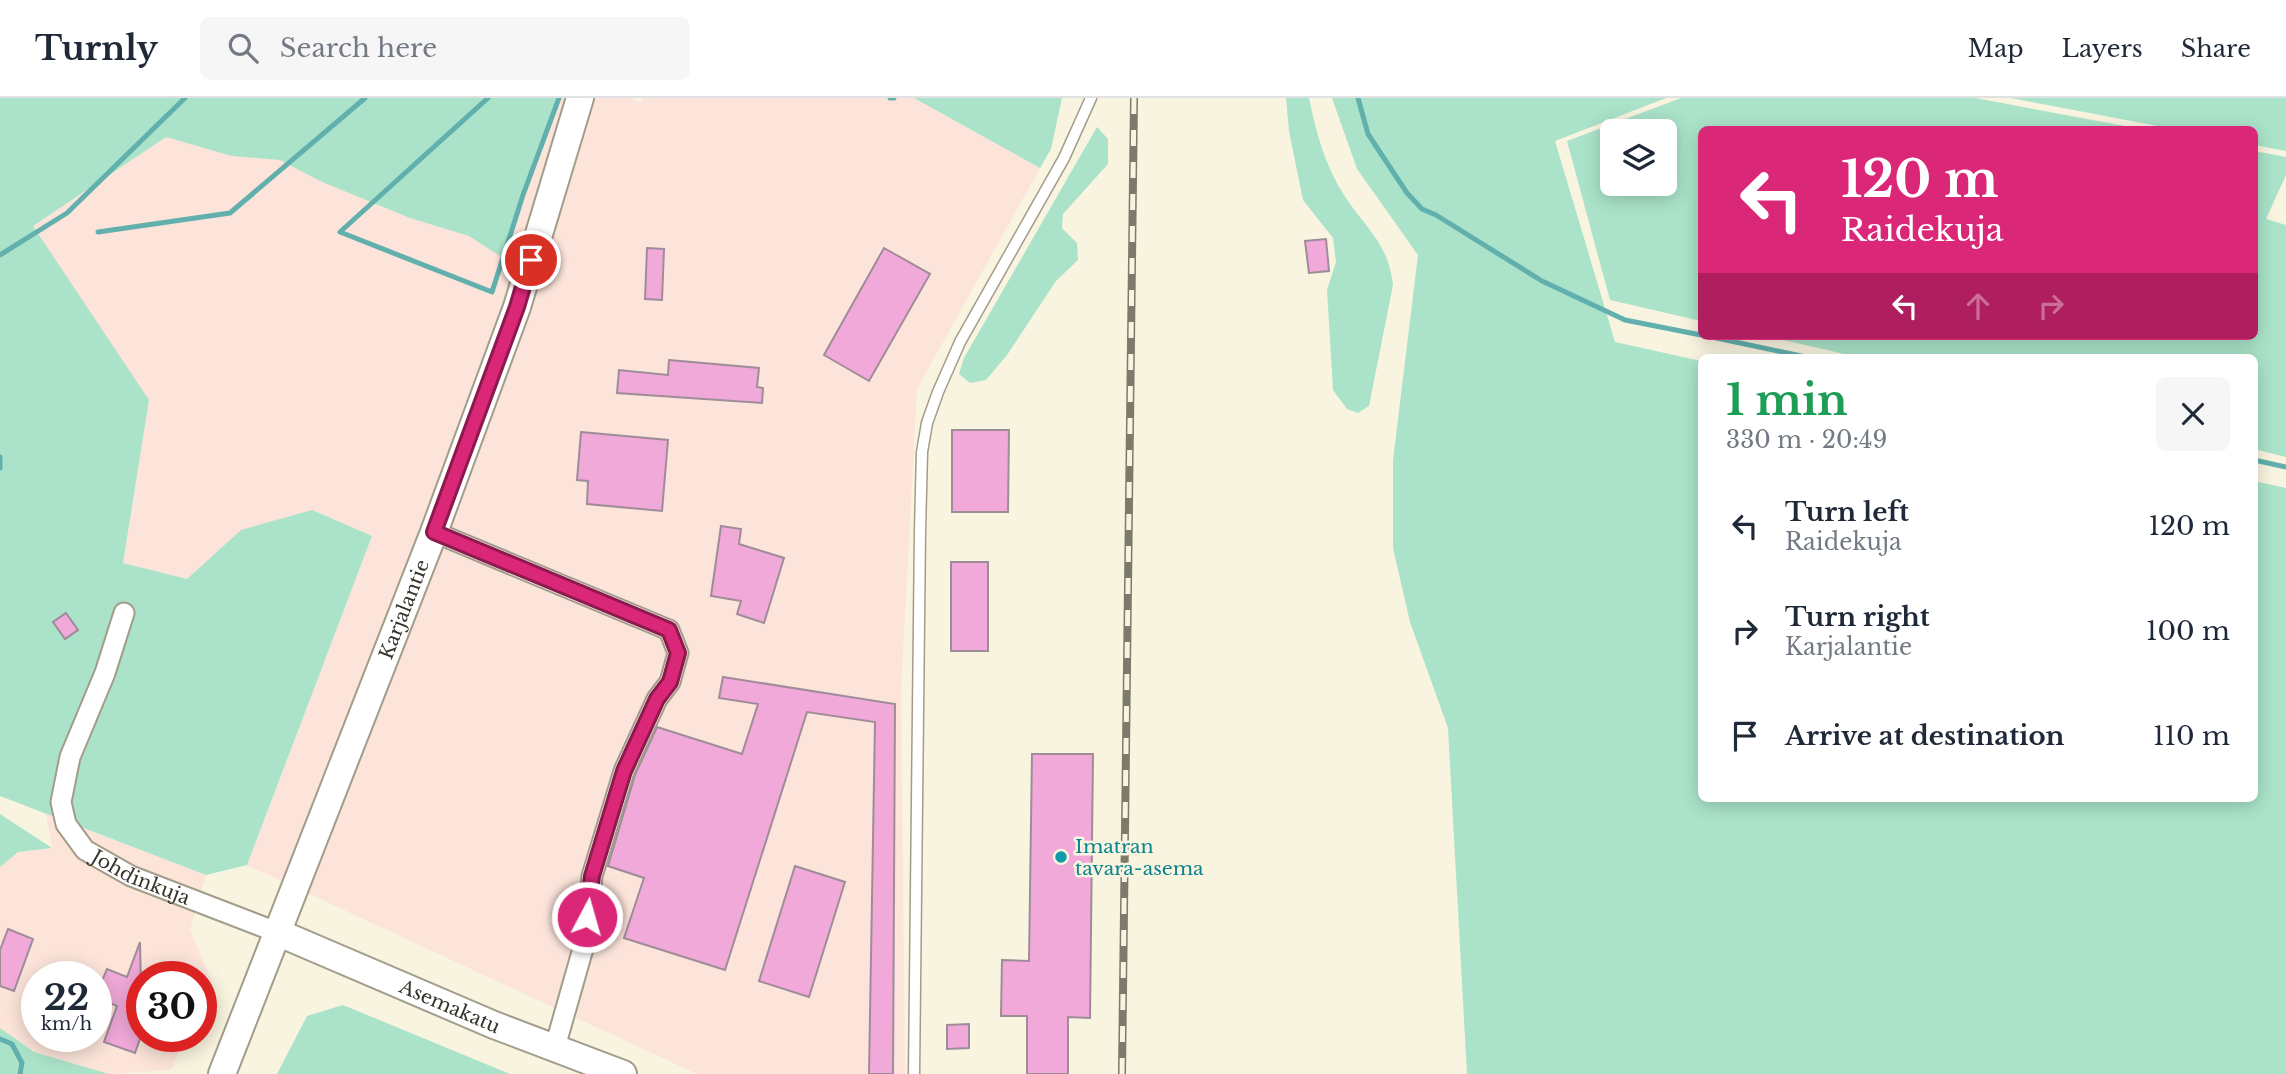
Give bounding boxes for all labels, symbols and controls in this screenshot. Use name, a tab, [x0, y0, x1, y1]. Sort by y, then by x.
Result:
search box	[200, 17, 690, 80]
text: Turnly	[35, 28, 158, 69]
icon: search	[224, 29, 262, 67]
text: Search here	[280, 32, 437, 64]
text: Map	[1968, 34, 2024, 63]
text: Layers	[2062, 34, 2143, 63]
text: Share	[2181, 34, 2251, 63]
map controls	[1600, 119, 1677, 196]
button: layers	[1600, 119, 1677, 196]
text: 120 m	[1841, 149, 1999, 210]
icon: left	[1726, 154, 1817, 245]
text: Raidekuja	[1841, 210, 2003, 250]
pin	[501, 230, 561, 290]
icon: arrive	[512, 241, 550, 279]
icon: left	[1886, 287, 1924, 325]
icon: ahead	[1959, 287, 1997, 325]
icon: right	[2032, 287, 2070, 325]
text: 1 min	[1726, 374, 1848, 426]
button: close	[2156, 377, 2230, 451]
text: 330 m · 20:49	[1726, 426, 1887, 454]
text: Turn left	[1785, 496, 1909, 528]
icon: left	[1726, 507, 1764, 545]
text: 120 m	[2148, 510, 2230, 542]
text: Raidekuja	[1785, 528, 1902, 556]
street label: Karjalantie	[374, 556, 434, 663]
text: Turn right	[1785, 601, 1930, 633]
icon: right	[1726, 612, 1764, 650]
text: 100 m	[2146, 615, 2230, 647]
text: Karjalantie	[1785, 633, 1912, 661]
icon: arrive	[1726, 717, 1764, 755]
text: Arrive at destination	[1785, 720, 2065, 752]
text: 110 m	[2153, 720, 2230, 752]
place label: Imatran tavara-asema	[1075, 835, 1204, 880]
street label: Johdinkuja	[85, 844, 194, 910]
marker: Imatran tavara-asema	[1053, 849, 1069, 865]
position arrow	[550, 880, 624, 954]
speed limit sign: 30	[126, 961, 217, 1052]
street label: Asemakatu	[395, 975, 504, 1038]
text: 22	[44, 976, 89, 1019]
text: km/h	[41, 1013, 92, 1035]

